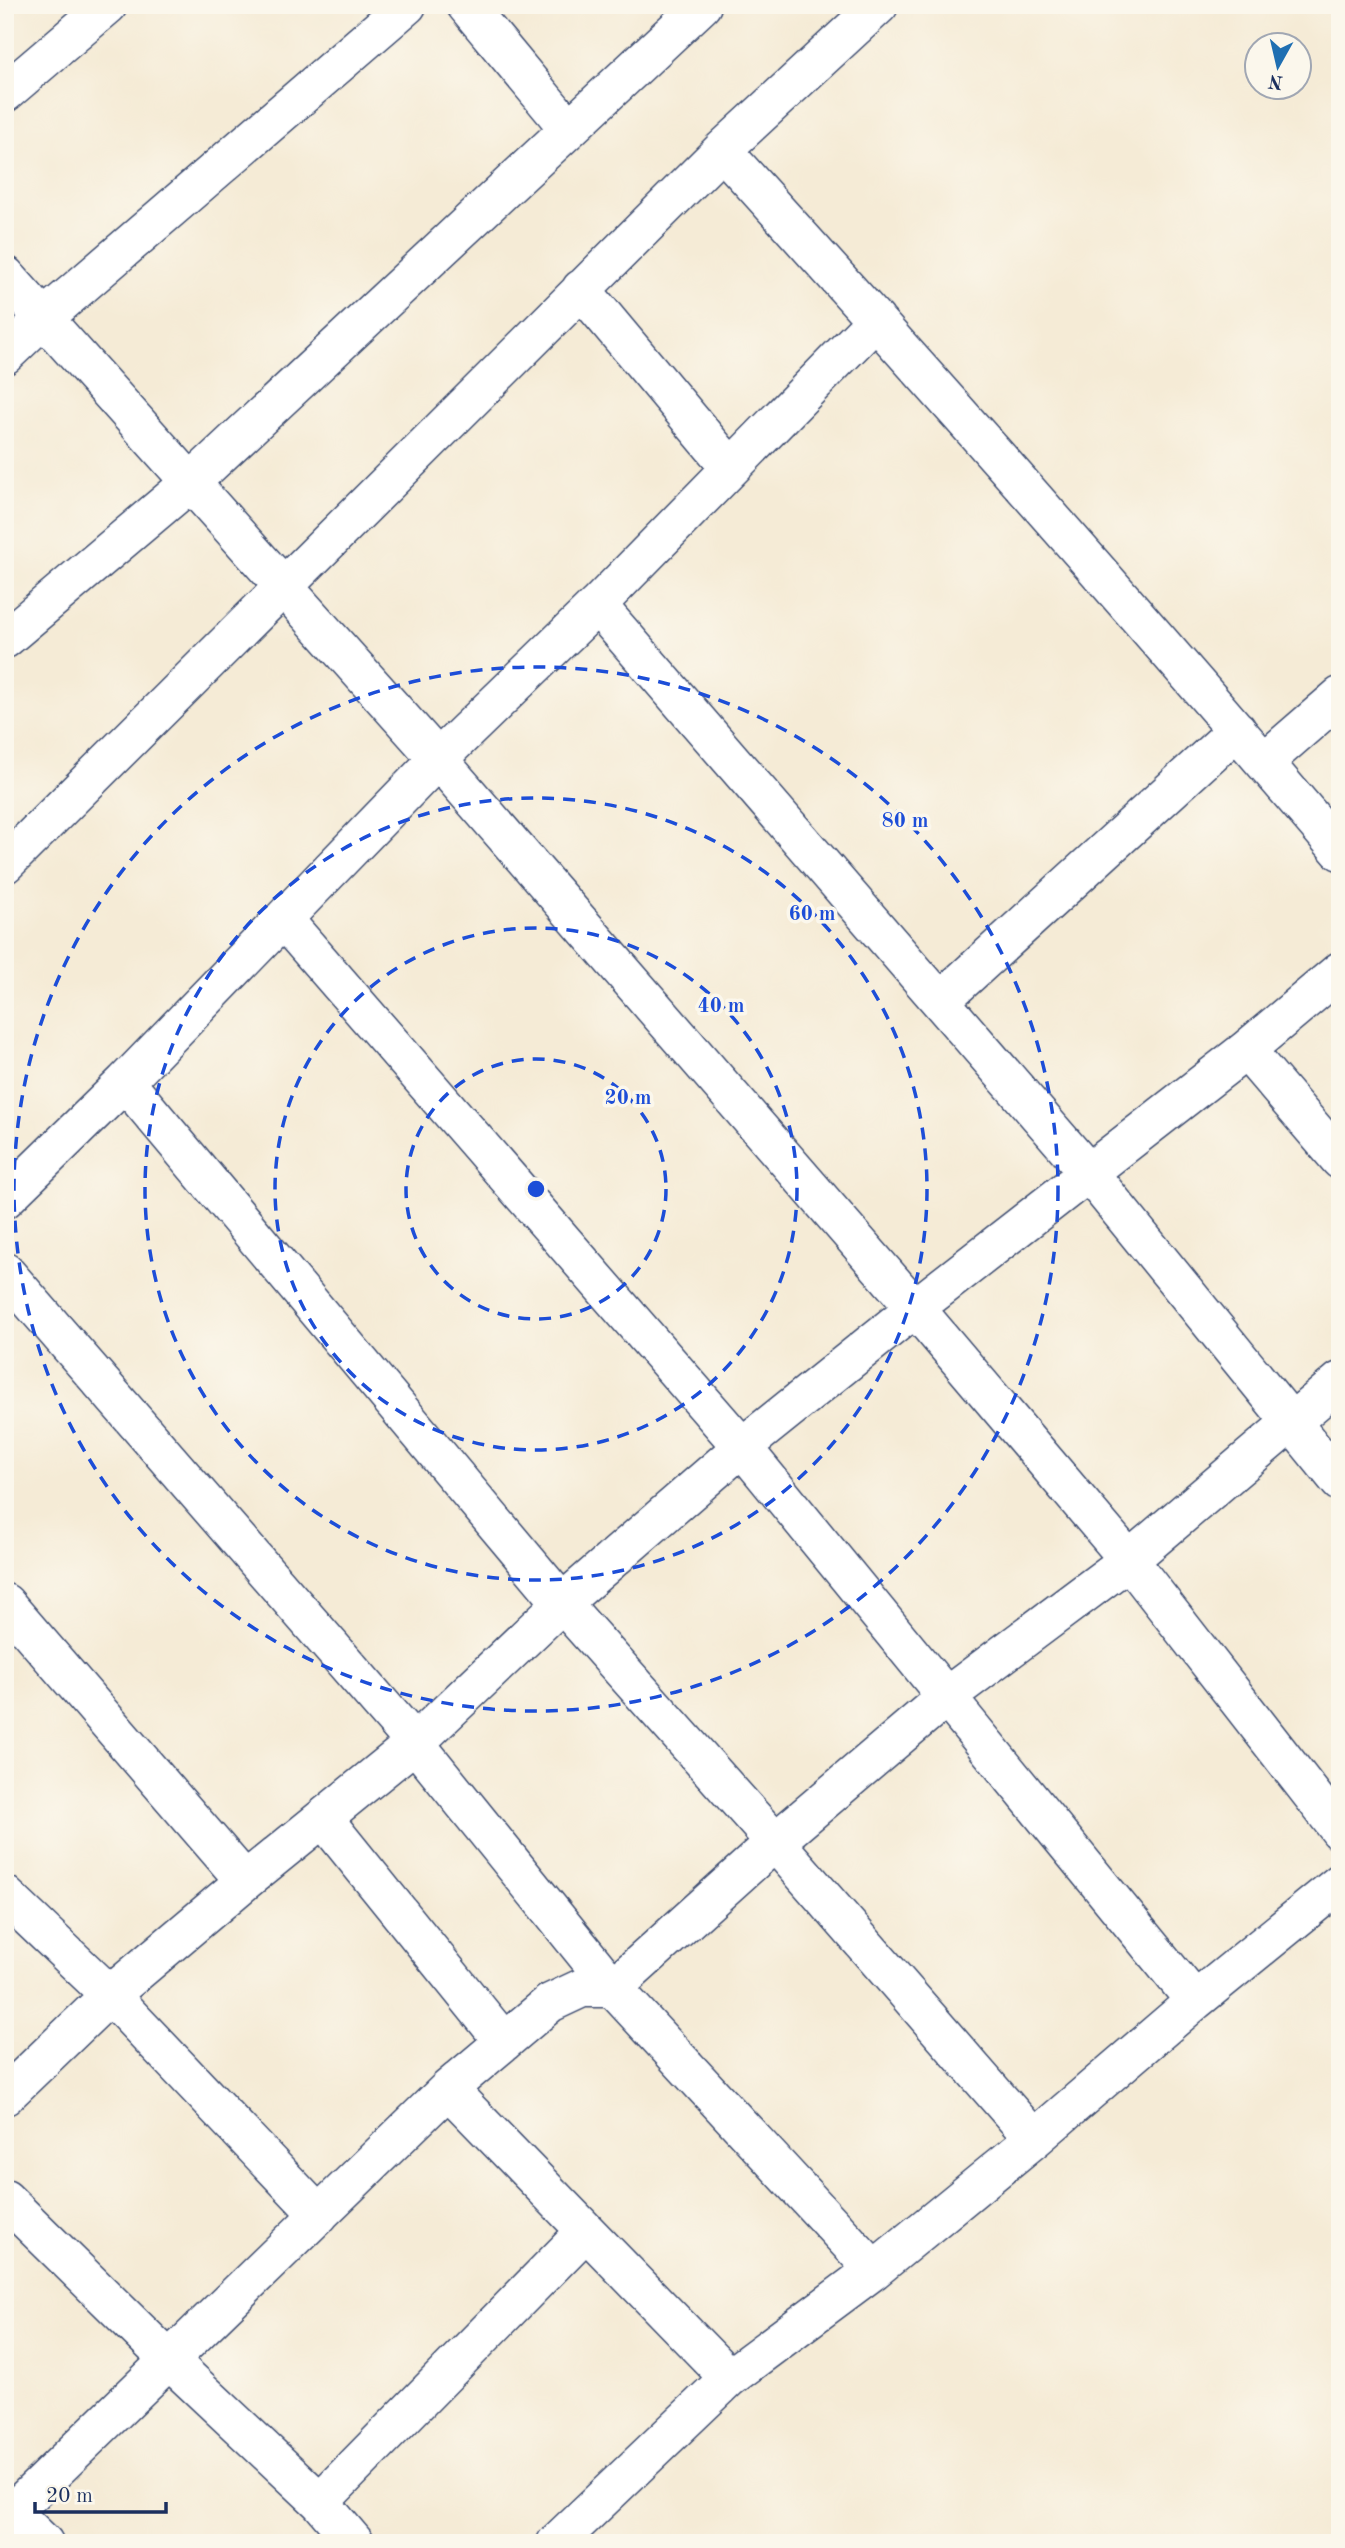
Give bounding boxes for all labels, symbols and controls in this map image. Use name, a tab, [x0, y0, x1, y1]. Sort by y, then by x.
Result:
north arrow	[1244, 32, 1314, 102]
text: N	[1267, 70, 1284, 91]
text: 80 m	[881, 811, 929, 832]
text: 60 m	[788, 904, 836, 925]
text: 40 m	[697, 996, 745, 1017]
text: 20 m	[604, 1088, 652, 1109]
centre of rings	[524, 1177, 548, 1201]
scale bar	[35, 2471, 166, 2515]
text: 20 m	[46, 2486, 93, 2507]

